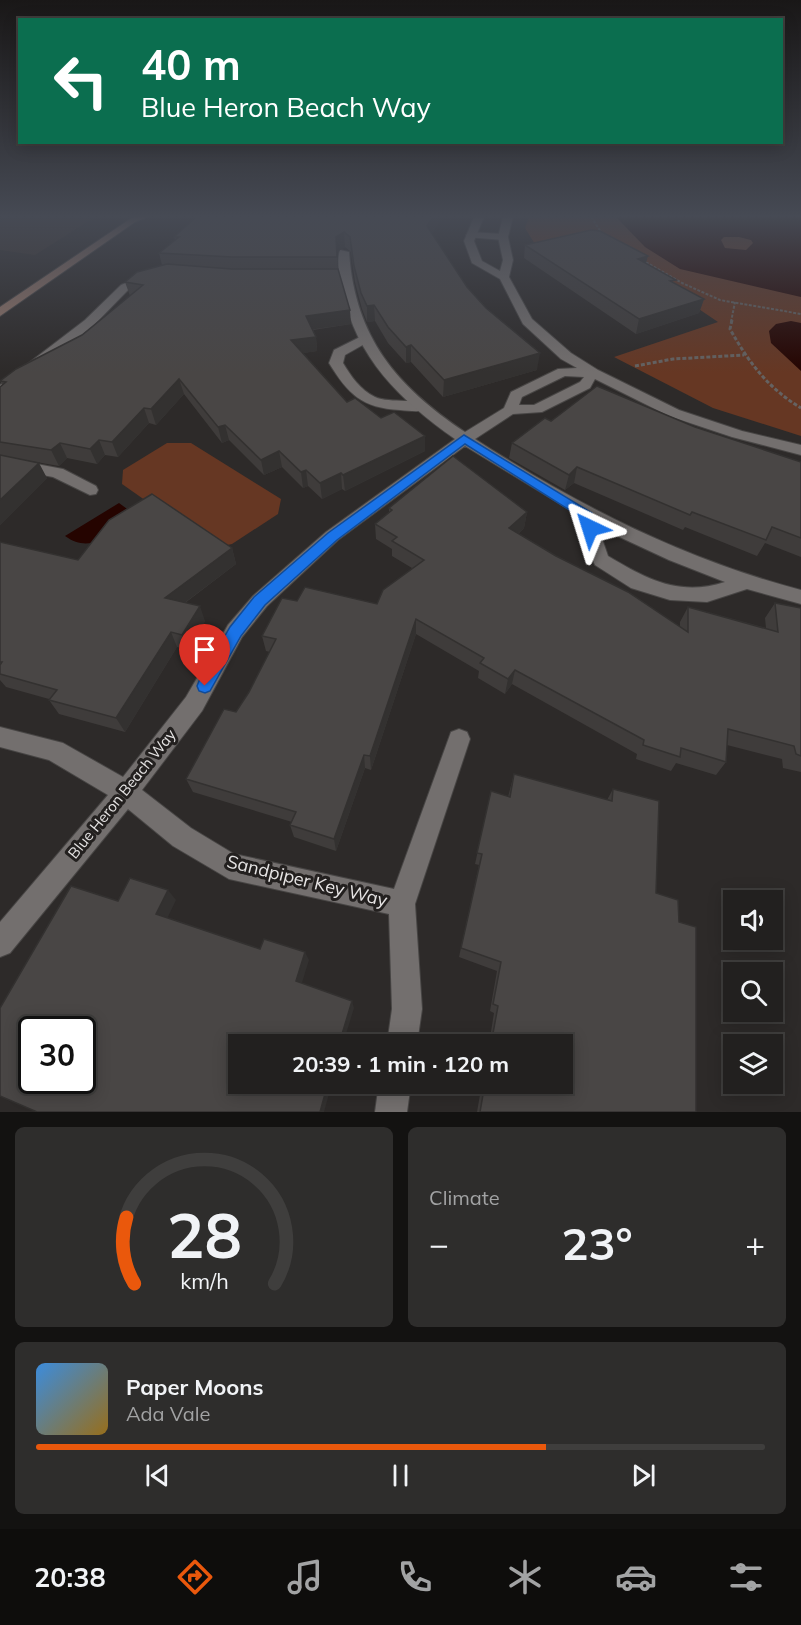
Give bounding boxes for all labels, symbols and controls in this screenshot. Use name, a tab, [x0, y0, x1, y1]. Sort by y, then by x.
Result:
text: 40 m	[141, 38, 241, 91]
icon: left	[42, 42, 120, 120]
text: Blue Heron Beach Way	[141, 90, 431, 124]
position arrow	[558, 496, 622, 560]
pin	[179, 624, 230, 686]
icon: arrive	[188, 633, 221, 666]
street label: Blue Heron Beach Way	[64, 725, 180, 862]
street label: Sandpiper Key Way	[224, 849, 390, 912]
map controls	[723, 890, 783, 1094]
button: sound	[723, 890, 783, 950]
button: search	[723, 962, 783, 1022]
speed limit sign: 30	[18, 1016, 96, 1094]
button: layers	[723, 1034, 783, 1094]
text: 20:39 · 1 min · 120 m	[292, 1050, 509, 1078]
text: Climate	[429, 1185, 500, 1210]
text: 28	[167, 1195, 241, 1274]
text: 23°	[561, 1215, 633, 1271]
text: −	[429, 1223, 449, 1264]
text: +	[745, 1223, 765, 1264]
text: km/h	[180, 1267, 228, 1294]
text: Paper Moons	[126, 1373, 264, 1401]
text: Ada Vale	[126, 1401, 210, 1426]
icon: previous	[141, 1459, 174, 1492]
icon: pause	[384, 1459, 417, 1492]
icon: next	[627, 1459, 660, 1492]
icon: directions	[174, 1556, 216, 1598]
icon: music	[284, 1556, 326, 1598]
icon: phone	[394, 1556, 436, 1598]
icon: climate	[504, 1556, 546, 1598]
icon: car	[615, 1556, 657, 1598]
icon: filters	[725, 1556, 767, 1598]
text: 20:38	[34, 1560, 106, 1594]

